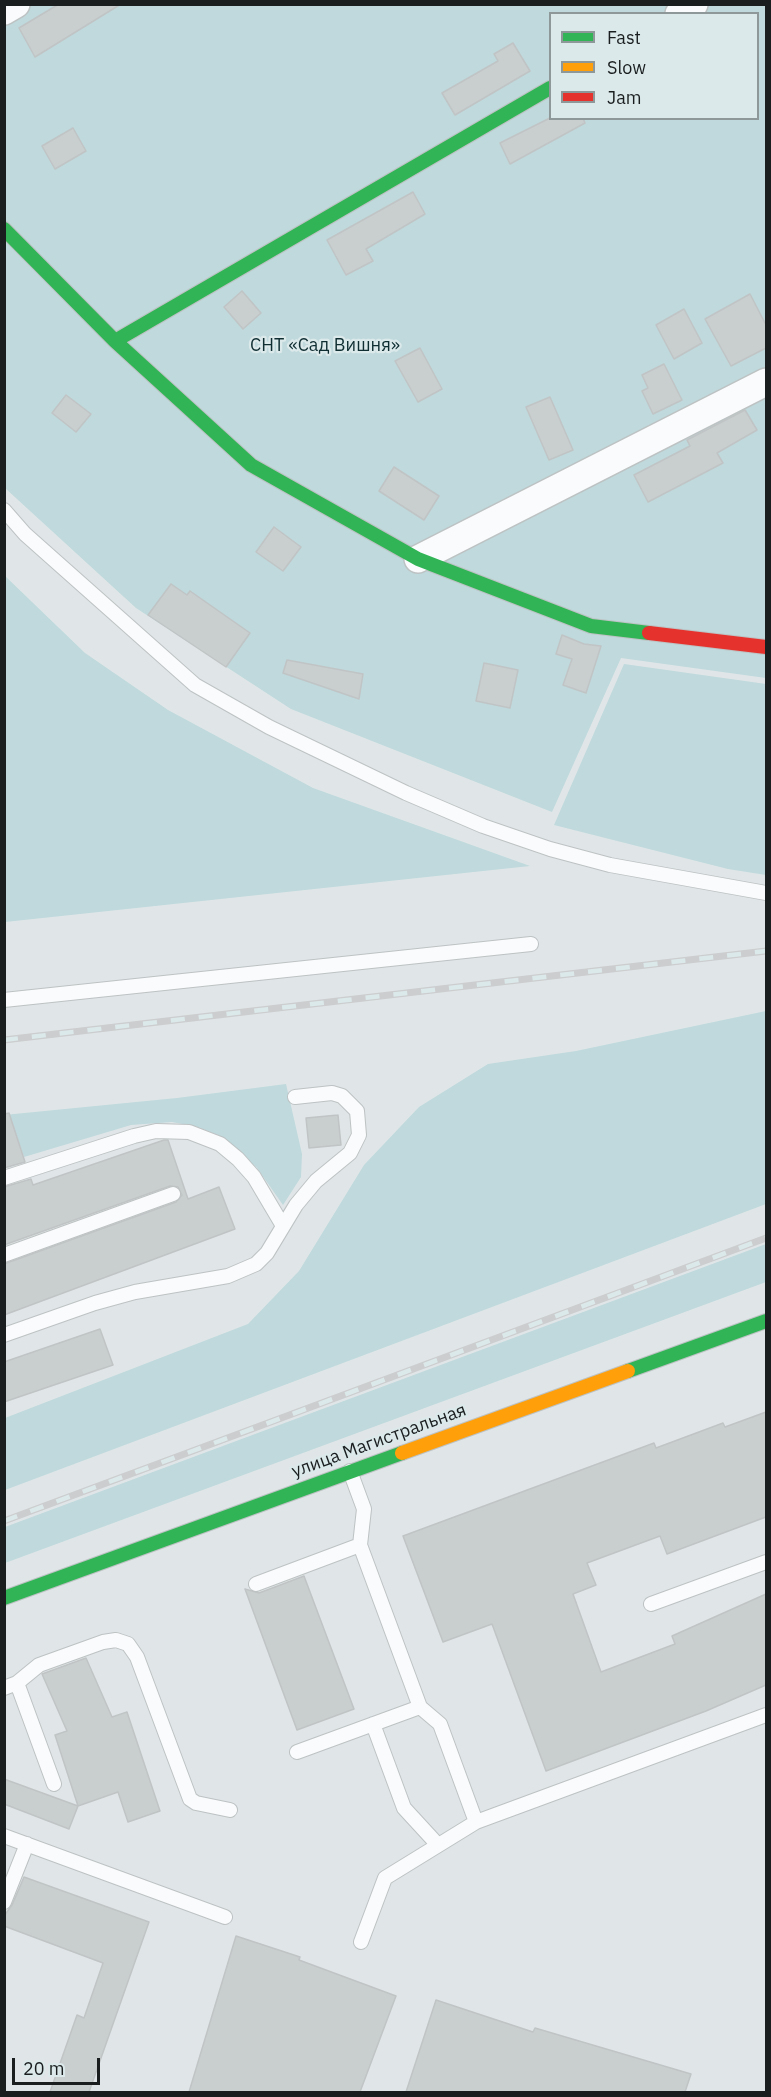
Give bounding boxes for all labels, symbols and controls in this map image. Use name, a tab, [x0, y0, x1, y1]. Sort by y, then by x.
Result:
legend	[549, 12, 759, 120]
text: Fast	[607, 26, 641, 49]
text: Slow	[607, 56, 646, 79]
text: Jam	[607, 86, 642, 109]
park label: СНТ «Сад Вишня»	[250, 335, 400, 357]
street label: улица Магистральная	[289, 1399, 469, 1483]
scale bar	[15, 2046, 104, 2084]
text: 20 m	[23, 2057, 65, 2080]

